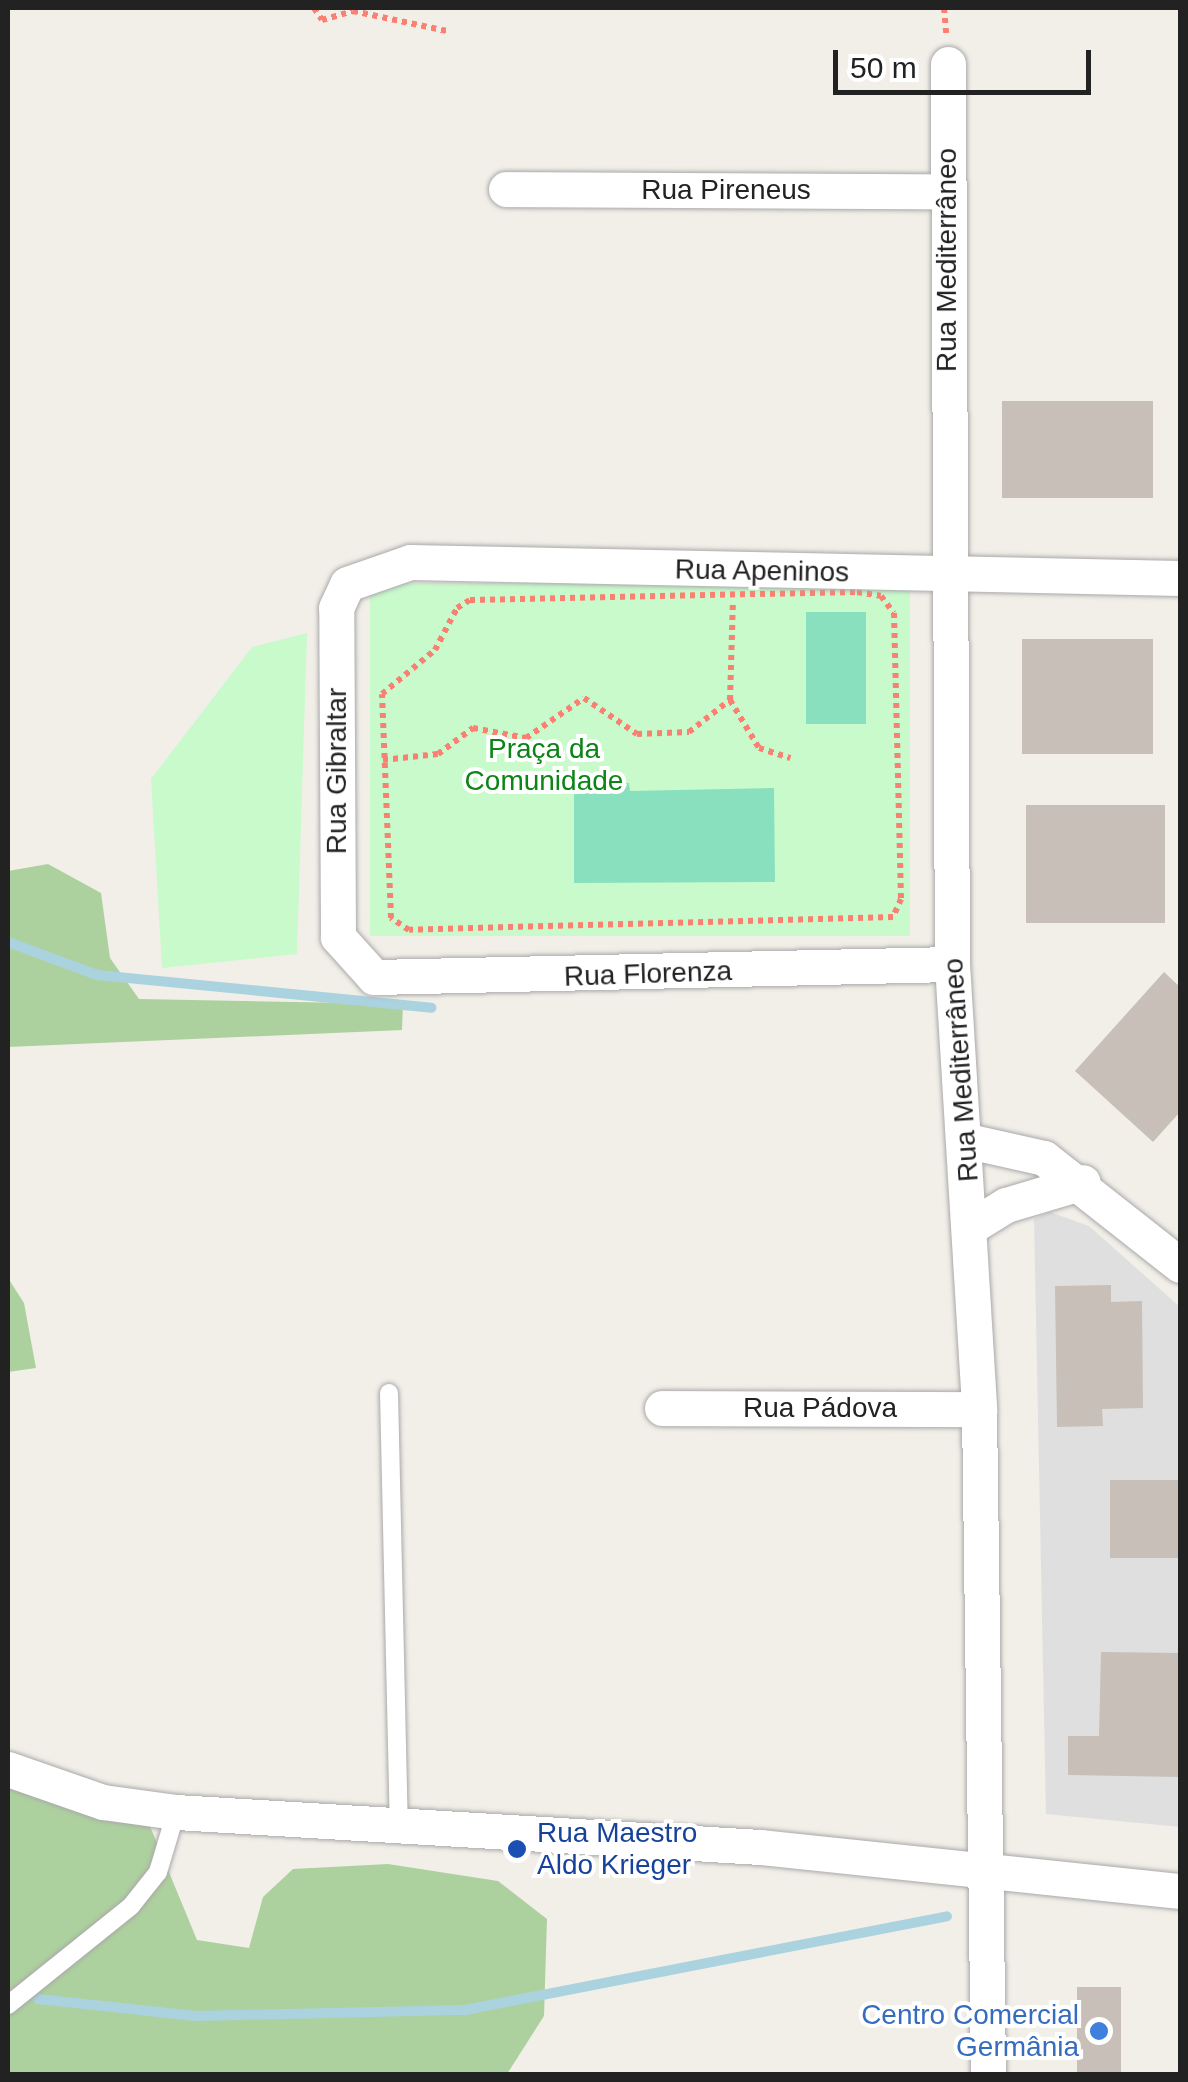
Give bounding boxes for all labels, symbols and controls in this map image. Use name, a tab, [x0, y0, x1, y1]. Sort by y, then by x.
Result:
scale bar	[838, 30, 1096, 92]
text: 50 m	[850, 51, 917, 84]
street label: Rua Mediterrâneo	[930, 148, 964, 372]
street label: Rua Pireneus	[641, 173, 811, 207]
street label: Rua Apeninos	[674, 553, 850, 589]
street label: Rua Gibraltar	[320, 688, 354, 854]
park label: Praça da Comunidade	[465, 732, 623, 798]
street label: Rua Florenza	[563, 954, 733, 994]
street label: Rua Mediterrâneo	[936, 957, 986, 1183]
street label: Rua Pádova	[743, 1391, 897, 1425]
place label: Rua Maestro Aldo Krieger	[537, 1816, 697, 1882]
marker: Rua Maestro Aldo Krieger	[506, 1838, 528, 1860]
place label: Centro Comercial Germânia	[861, 1998, 1079, 2064]
marker: Centro Comercial Germânia	[1088, 2020, 1110, 2042]

